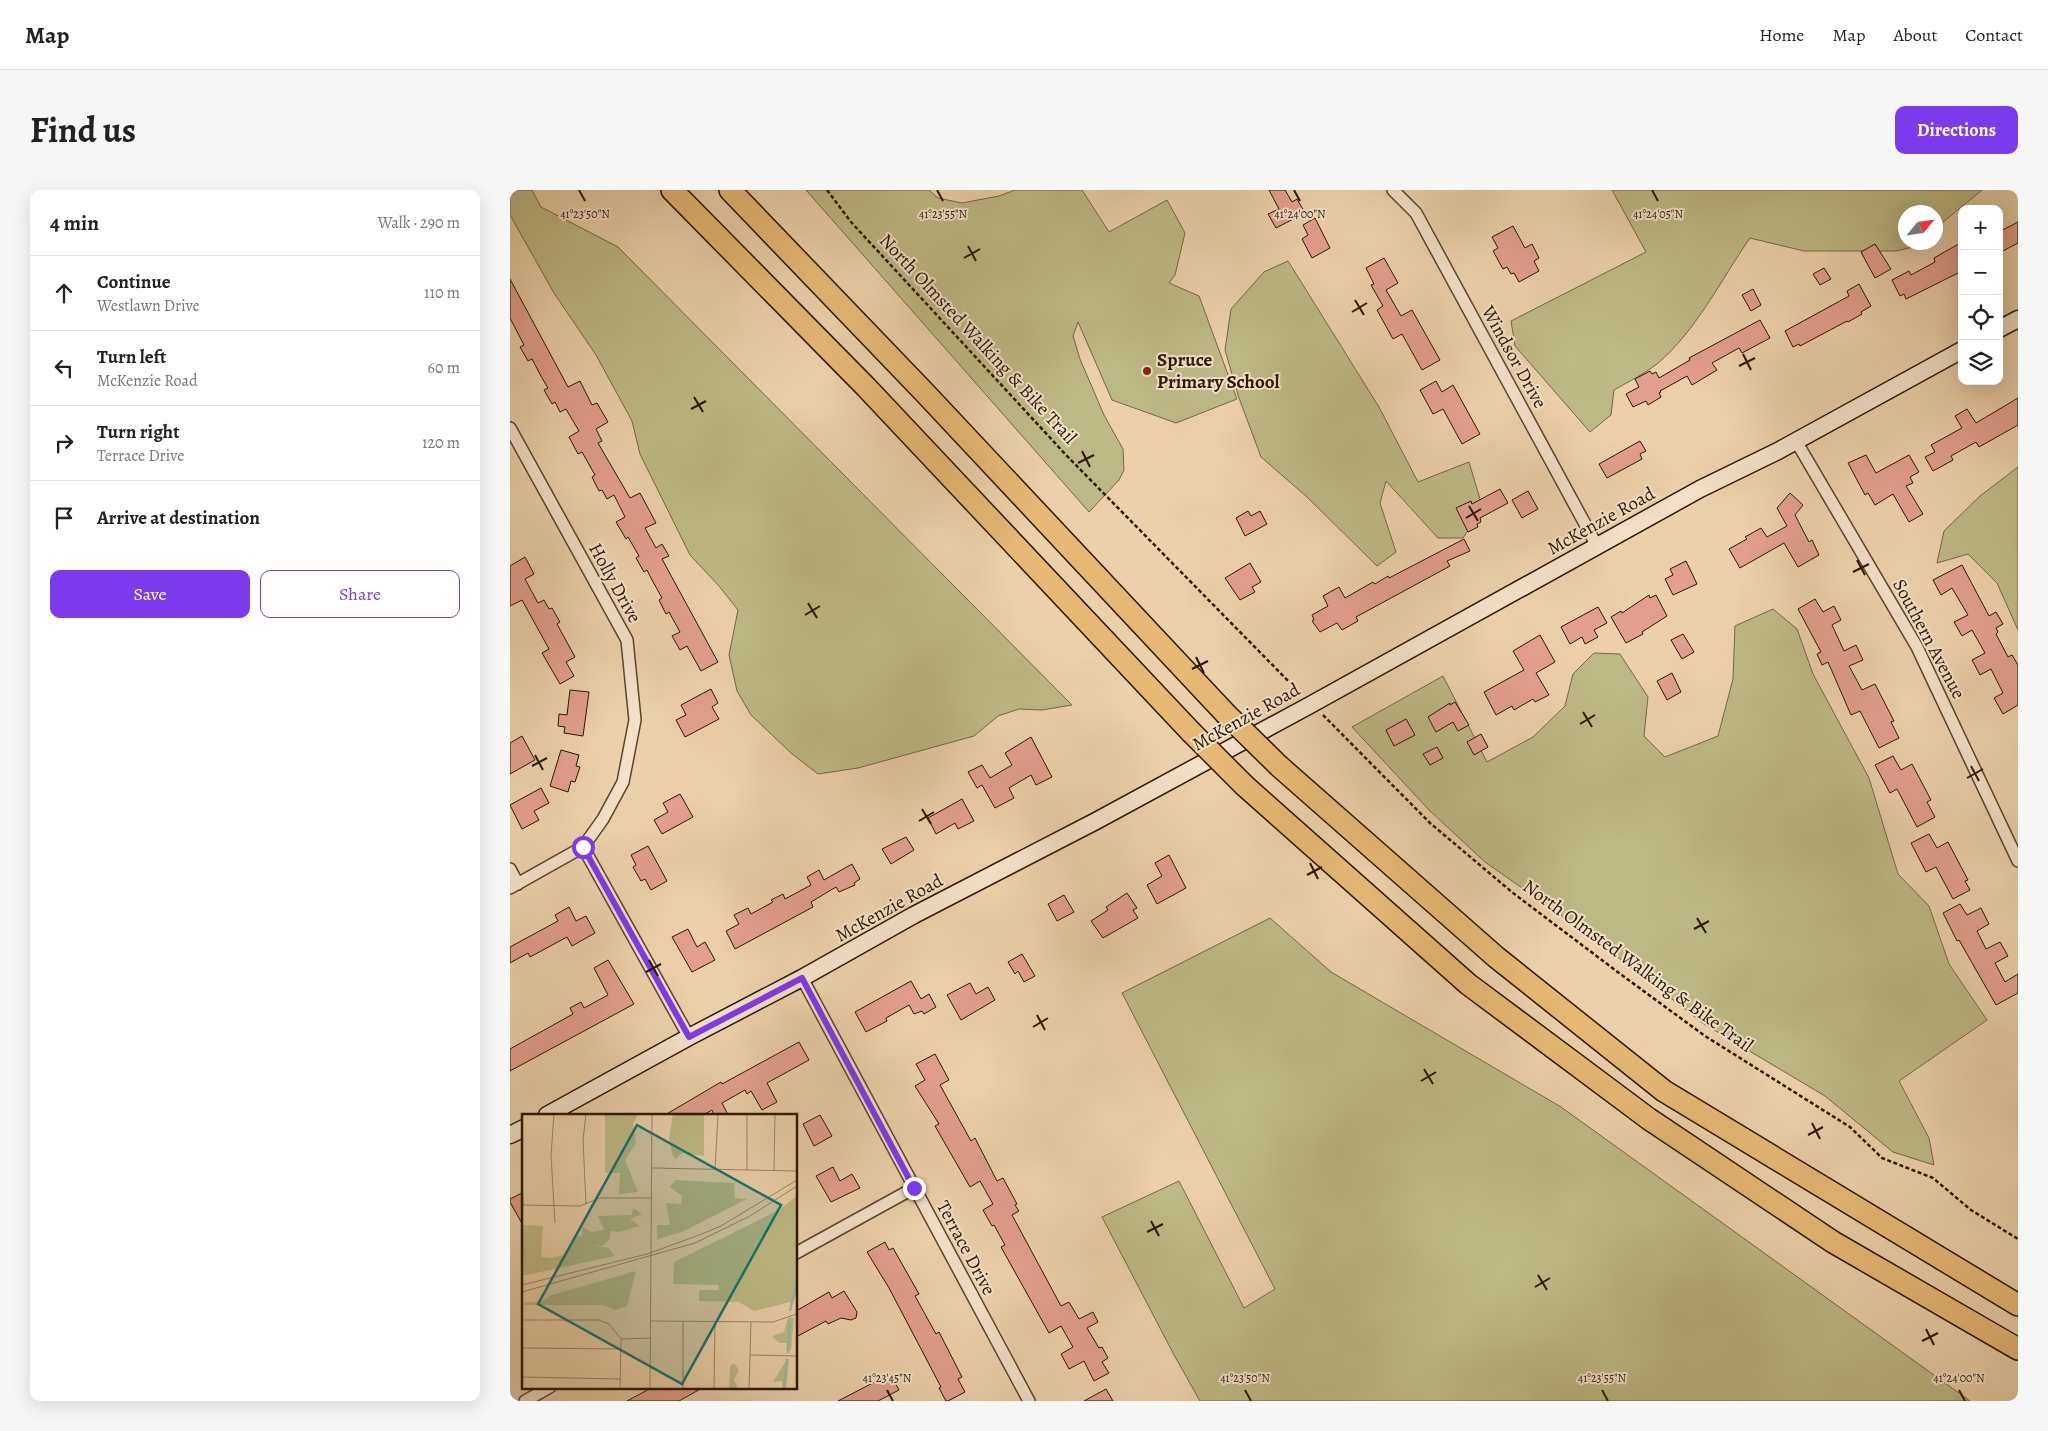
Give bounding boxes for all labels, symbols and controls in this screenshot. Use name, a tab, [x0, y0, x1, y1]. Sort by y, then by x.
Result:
text: Map	[25, 19, 69, 51]
text: Home	[1759, 23, 1804, 47]
text: Map	[1832, 23, 1865, 47]
text: About	[1893, 23, 1937, 47]
text: Contact	[1965, 23, 2023, 47]
text: Find us	[30, 106, 136, 154]
button: Directions	[1895, 106, 2018, 154]
north arrow	[1898, 205, 1943, 250]
map controls	[1958, 205, 2003, 385]
button: +	[1958, 205, 2003, 250]
text: 41°23'50"N	[560, 206, 610, 222]
text: 41°23'55"N	[919, 206, 968, 222]
text: 41°24'00"N	[1274, 206, 1326, 222]
text: 41°24'05"N	[1633, 206, 1683, 222]
text: 4 min	[50, 209, 99, 237]
text: Walk · 290 m	[378, 212, 460, 234]
street label: North Olmsted Walking & Bike Trail	[873, 228, 1083, 450]
button: −	[1958, 250, 2003, 295]
text: Continue	[97, 269, 171, 295]
icon: ahead	[50, 279, 78, 307]
text: 110 m	[424, 282, 460, 304]
text: Westlawn Drive	[97, 295, 200, 317]
button: locate	[1958, 295, 2003, 340]
street label: Windsor Drive	[1475, 300, 1553, 413]
button: layers	[1958, 340, 2003, 385]
text: Turn left	[97, 344, 166, 370]
place label: Spruce Primary School	[1157, 347, 1280, 395]
icon: left	[50, 354, 78, 382]
text: 60 m	[428, 357, 460, 379]
marker: Spruce Primary School	[1141, 365, 1153, 377]
text: McKenzie Road	[97, 370, 198, 392]
text: Turn right	[97, 419, 179, 445]
icon: right	[50, 429, 78, 457]
text: 120 m	[422, 432, 460, 454]
text: Terrace Drive	[97, 445, 184, 467]
street label: McKenzie Road	[1542, 480, 1660, 561]
icon: arrive	[50, 504, 78, 532]
text: Arrive at destination	[97, 505, 260, 531]
street label: Holly Drive	[582, 538, 648, 628]
button: Save	[50, 570, 250, 618]
button: Share	[260, 570, 460, 618]
street label: Southern Avenue	[1886, 574, 1972, 704]
street label: McKenzie Road	[1187, 676, 1305, 757]
route start	[572, 836, 595, 859]
street label: McKenzie Road	[830, 867, 948, 948]
street label: North Olmsted Walking & Bike Trail	[1518, 873, 1759, 1059]
inset map	[522, 1114, 798, 1388]
route end	[903, 1177, 926, 1200]
street label: Terrace Drive	[930, 1196, 1002, 1300]
text: 41°23'45"N	[863, 1370, 912, 1386]
text: 41°23'50"N	[1220, 1370, 1270, 1386]
text: 41°23'55"N	[1578, 1370, 1627, 1386]
text: 41°24'00"N	[1933, 1370, 1985, 1386]

